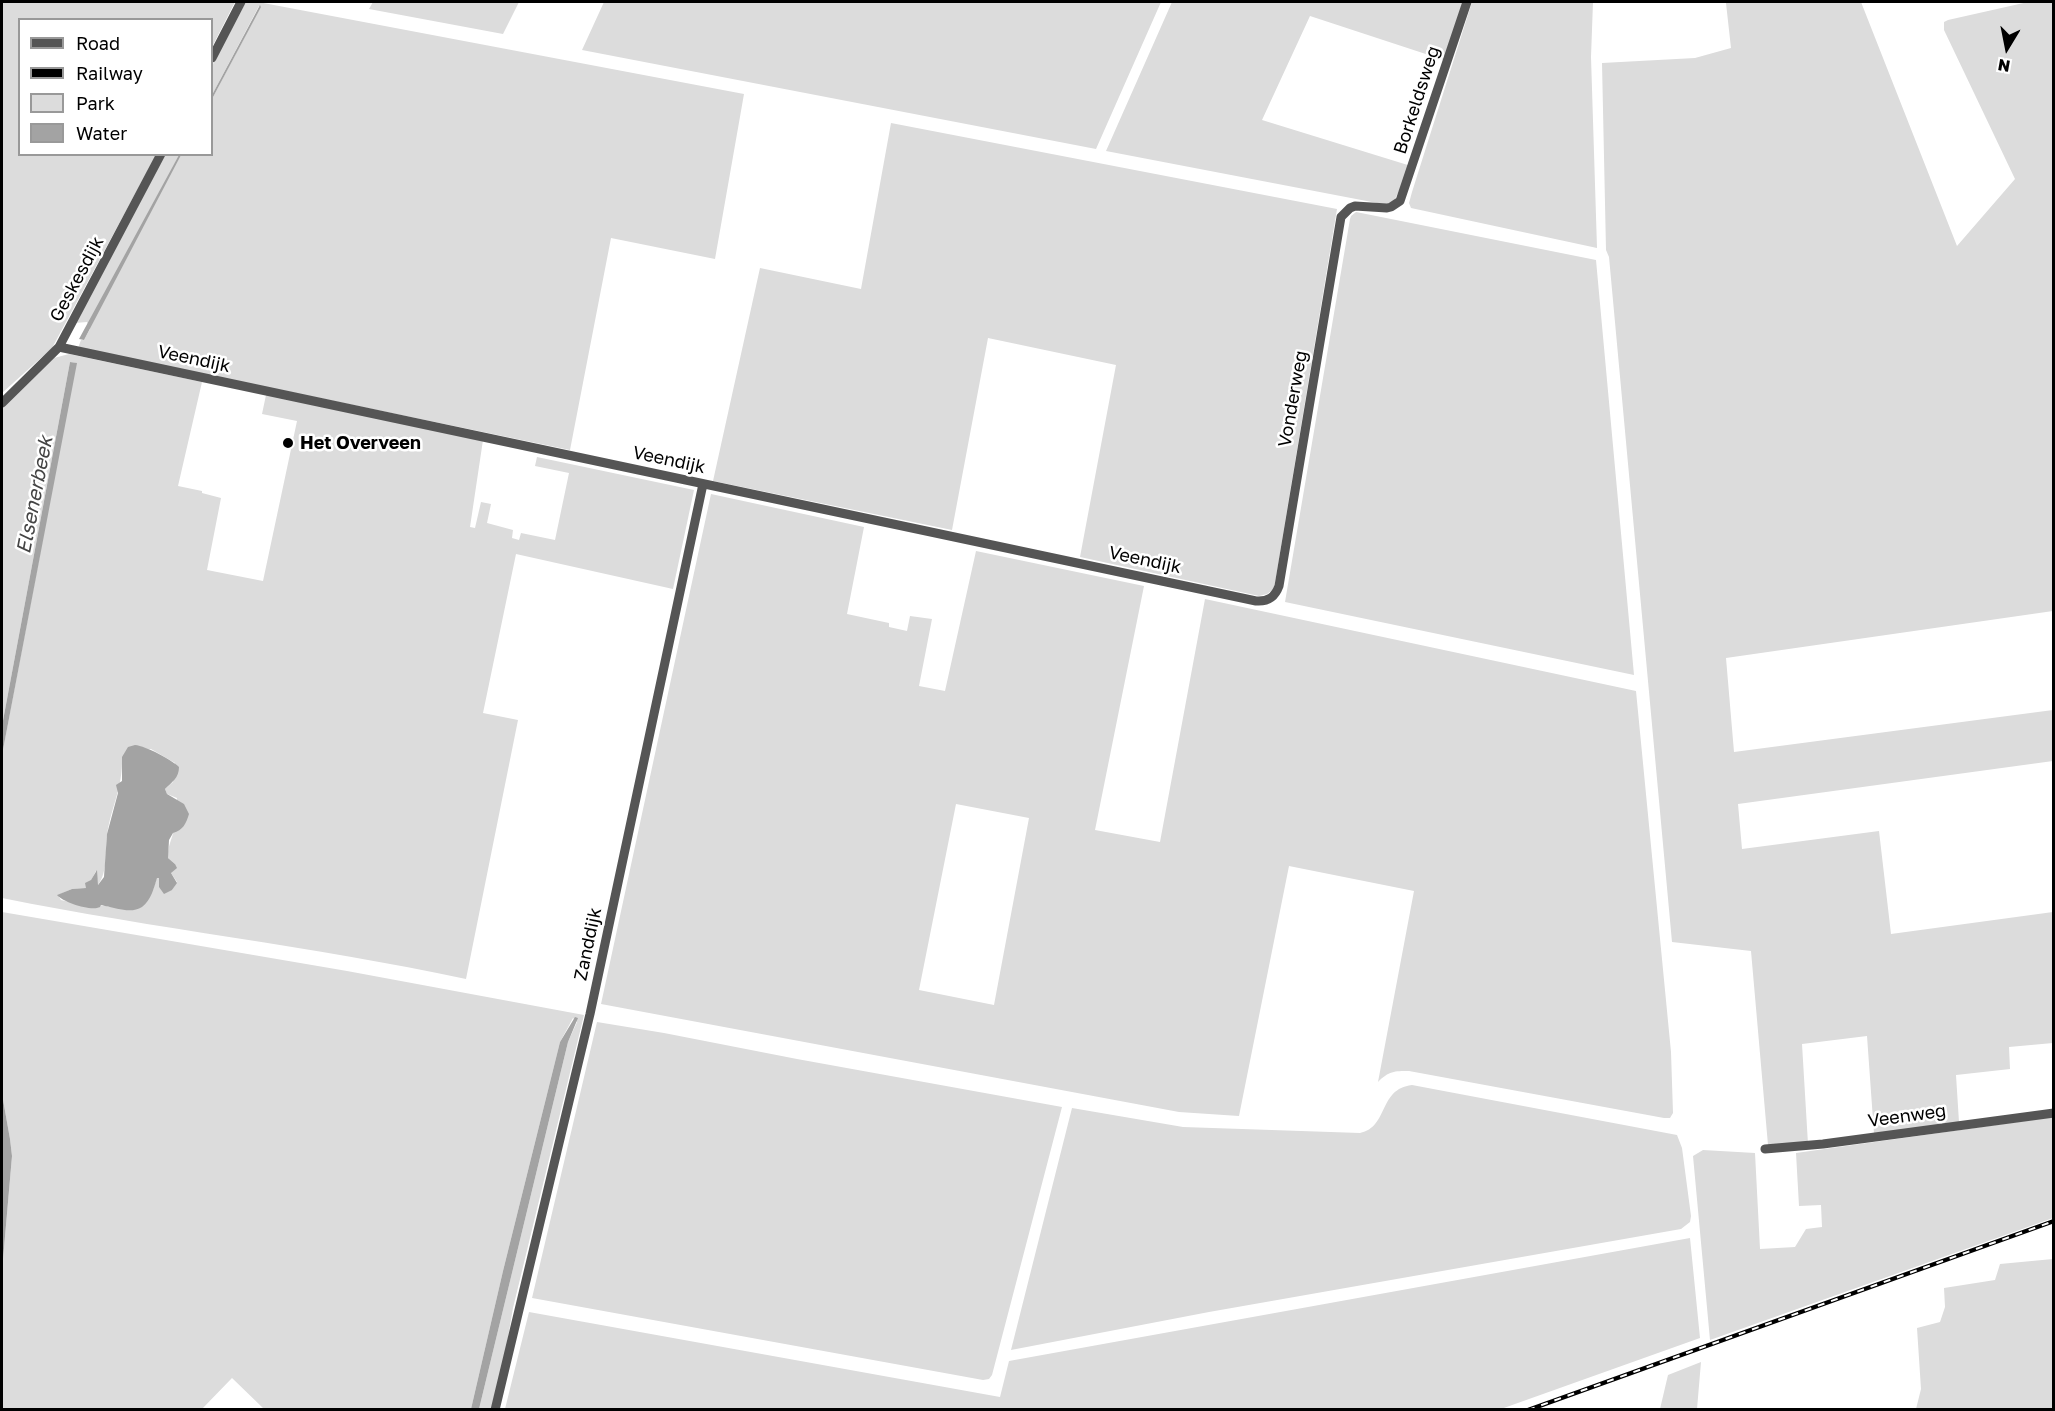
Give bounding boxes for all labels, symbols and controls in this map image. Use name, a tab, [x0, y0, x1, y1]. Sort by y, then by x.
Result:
legend	[18, 18, 213, 156]
north arrow	[1977, 18, 2037, 78]
text: Road	[76, 32, 120, 54]
street label: Borkeldsweg	[1389, 43, 1445, 157]
text: N	[1996, 55, 2012, 77]
text: Railway	[76, 62, 143, 84]
text: Park	[76, 92, 115, 114]
text: Water	[76, 122, 127, 144]
street label: Geskesdijk	[46, 233, 108, 325]
street label: Veendijk	[156, 341, 232, 377]
street label: Vonderweg	[1274, 349, 1312, 449]
place label: Het Overveen	[300, 432, 421, 454]
water label: Elsenerbeek	[12, 434, 58, 556]
marker: Het Overveen	[281, 436, 295, 450]
street label: Veendijk	[631, 442, 707, 478]
street label: Veendijk	[1107, 542, 1183, 578]
street label: Zanddijk	[570, 906, 606, 982]
street label: Veenweg	[1867, 1100, 1947, 1132]

